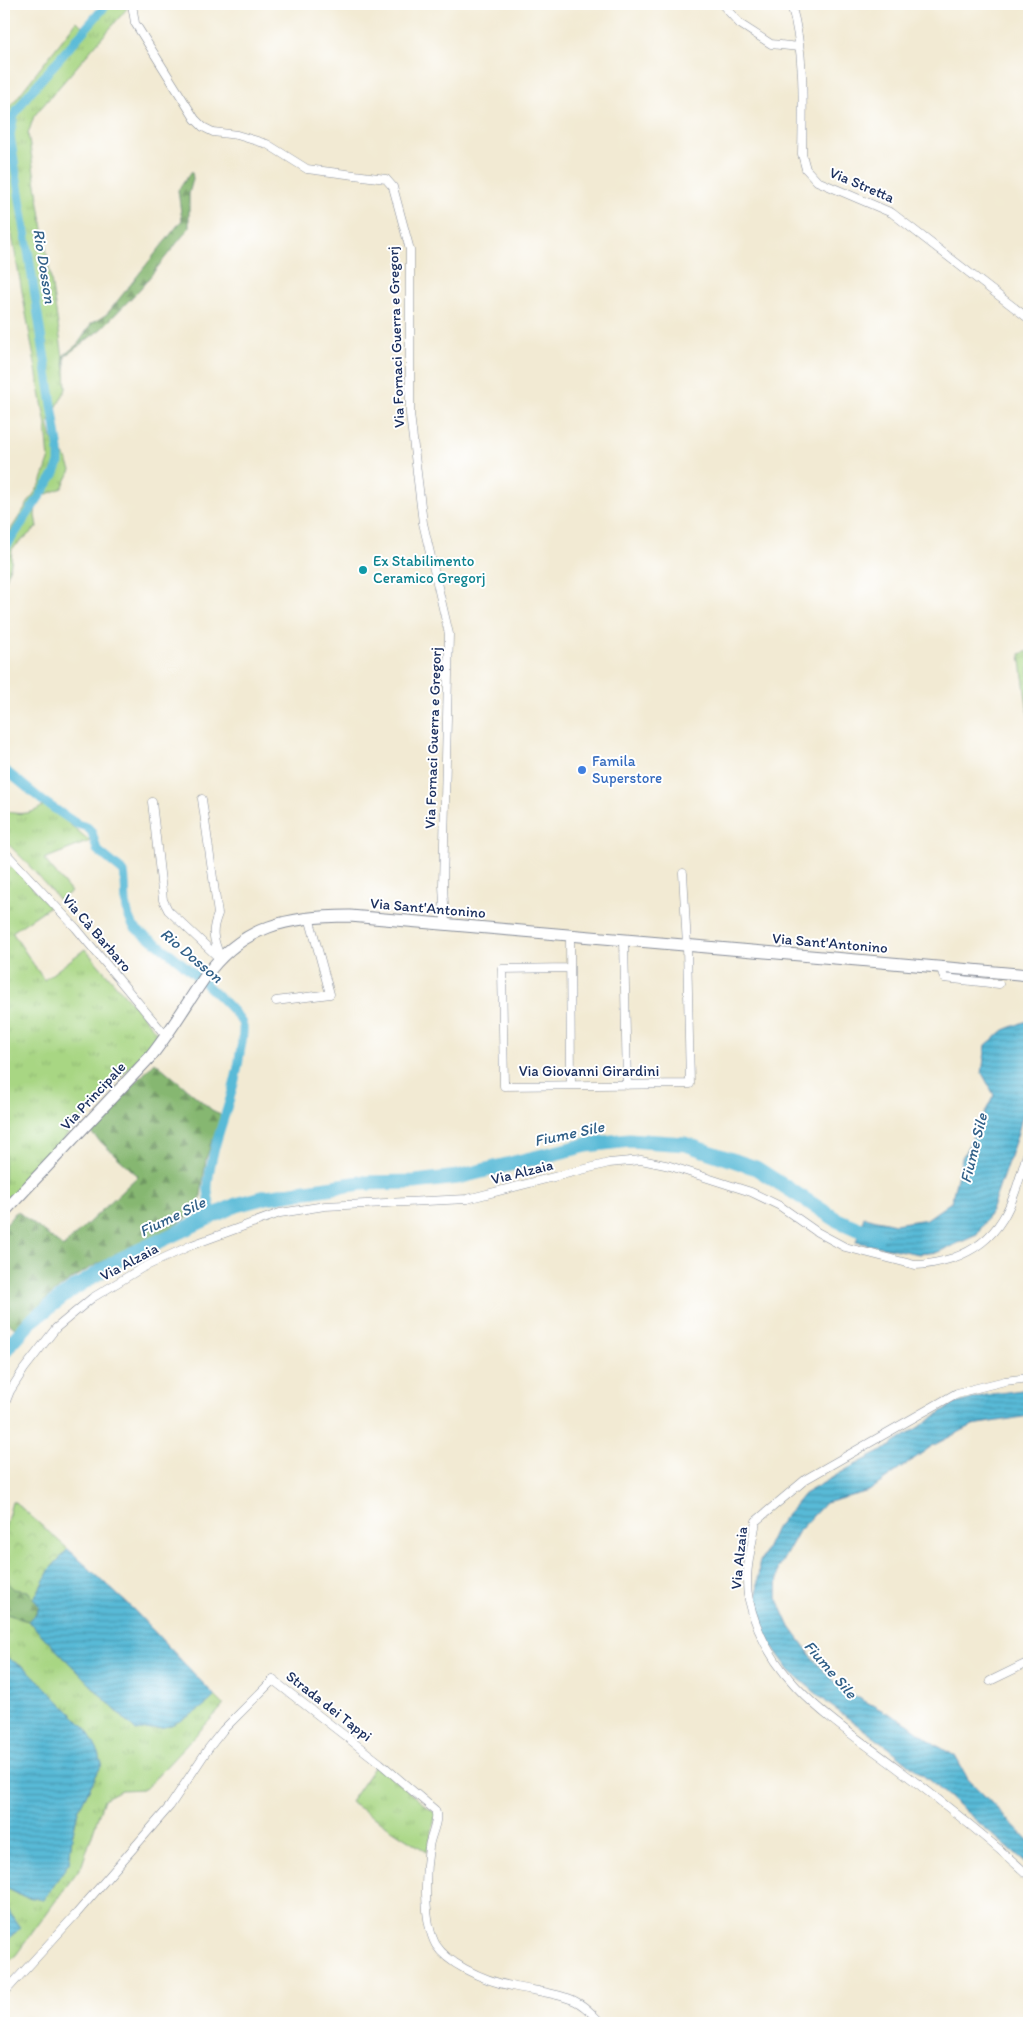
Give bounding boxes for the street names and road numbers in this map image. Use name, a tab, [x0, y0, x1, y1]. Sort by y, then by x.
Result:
street label: Via Stretta	[827, 163, 897, 207]
street label: Via Fornaci Guerra e Gregorj	[384, 246, 408, 428]
street label: Via Fornaci Guerra e Gregorj	[421, 647, 445, 829]
street label: Via Cà Barbaro	[58, 890, 136, 976]
street label: Via Sant'Antonino	[369, 894, 487, 922]
street label: Via Sant'Antonino	[771, 929, 889, 957]
street label: Via Principale	[57, 1058, 129, 1134]
street label: Via Giovanni Girardini	[519, 1062, 659, 1080]
street label: Via Alzaia	[489, 1155, 555, 1188]
street label: Via Alzaia	[97, 1239, 162, 1285]
street label: Via Alzaia	[727, 1525, 751, 1590]
street label: Strada dei Tappi	[282, 1667, 376, 1745]

